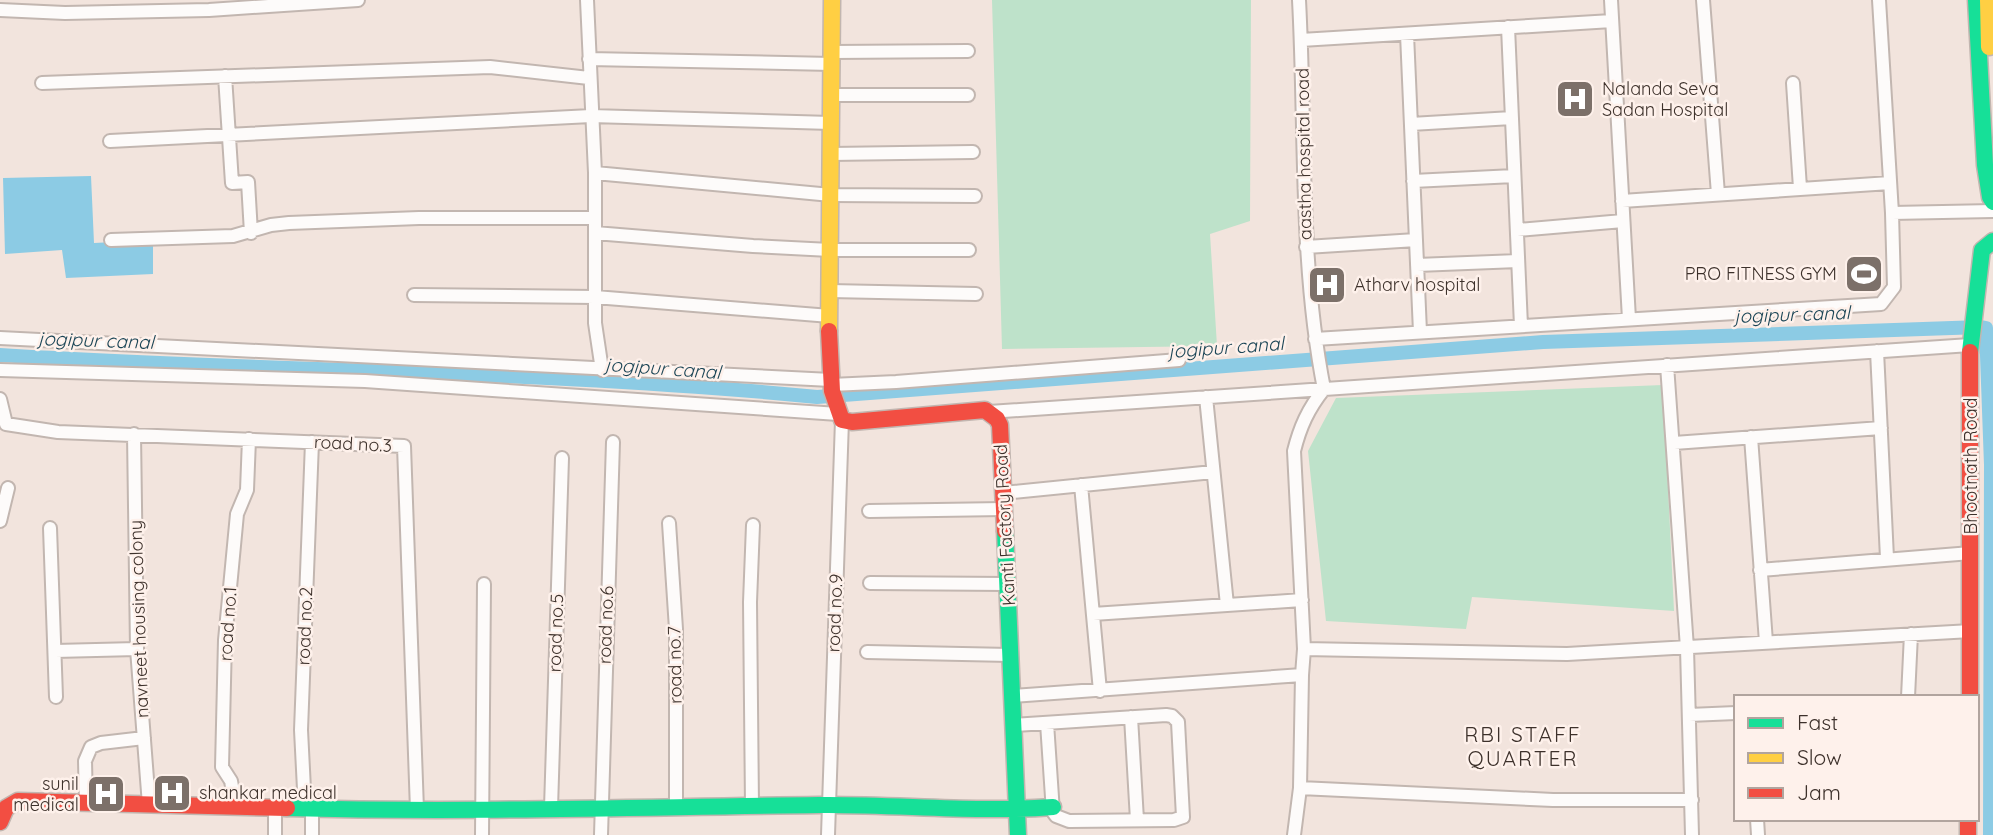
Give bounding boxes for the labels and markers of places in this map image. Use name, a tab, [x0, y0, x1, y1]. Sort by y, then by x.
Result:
place label: Nalanda Seva Sadan Hospital	[1602, 77, 1728, 121]
hospital icon: Nalanda Seva Sadan Hospital	[1554, 78, 1596, 120]
sports icon: PRO FITNESS GYM	[1843, 253, 1885, 295]
place label: PRO FITNESS GYM	[1685, 262, 1837, 285]
hospital icon: Atharv hospital	[1306, 264, 1348, 306]
place label: Atharv hospital	[1354, 273, 1481, 296]
place label: sunil medical	[13, 772, 79, 816]
hospital icon: shankar medical	[151, 772, 193, 814]
hospital icon: sunil medical	[85, 773, 127, 815]
place label: shankar medical	[199, 781, 337, 804]

